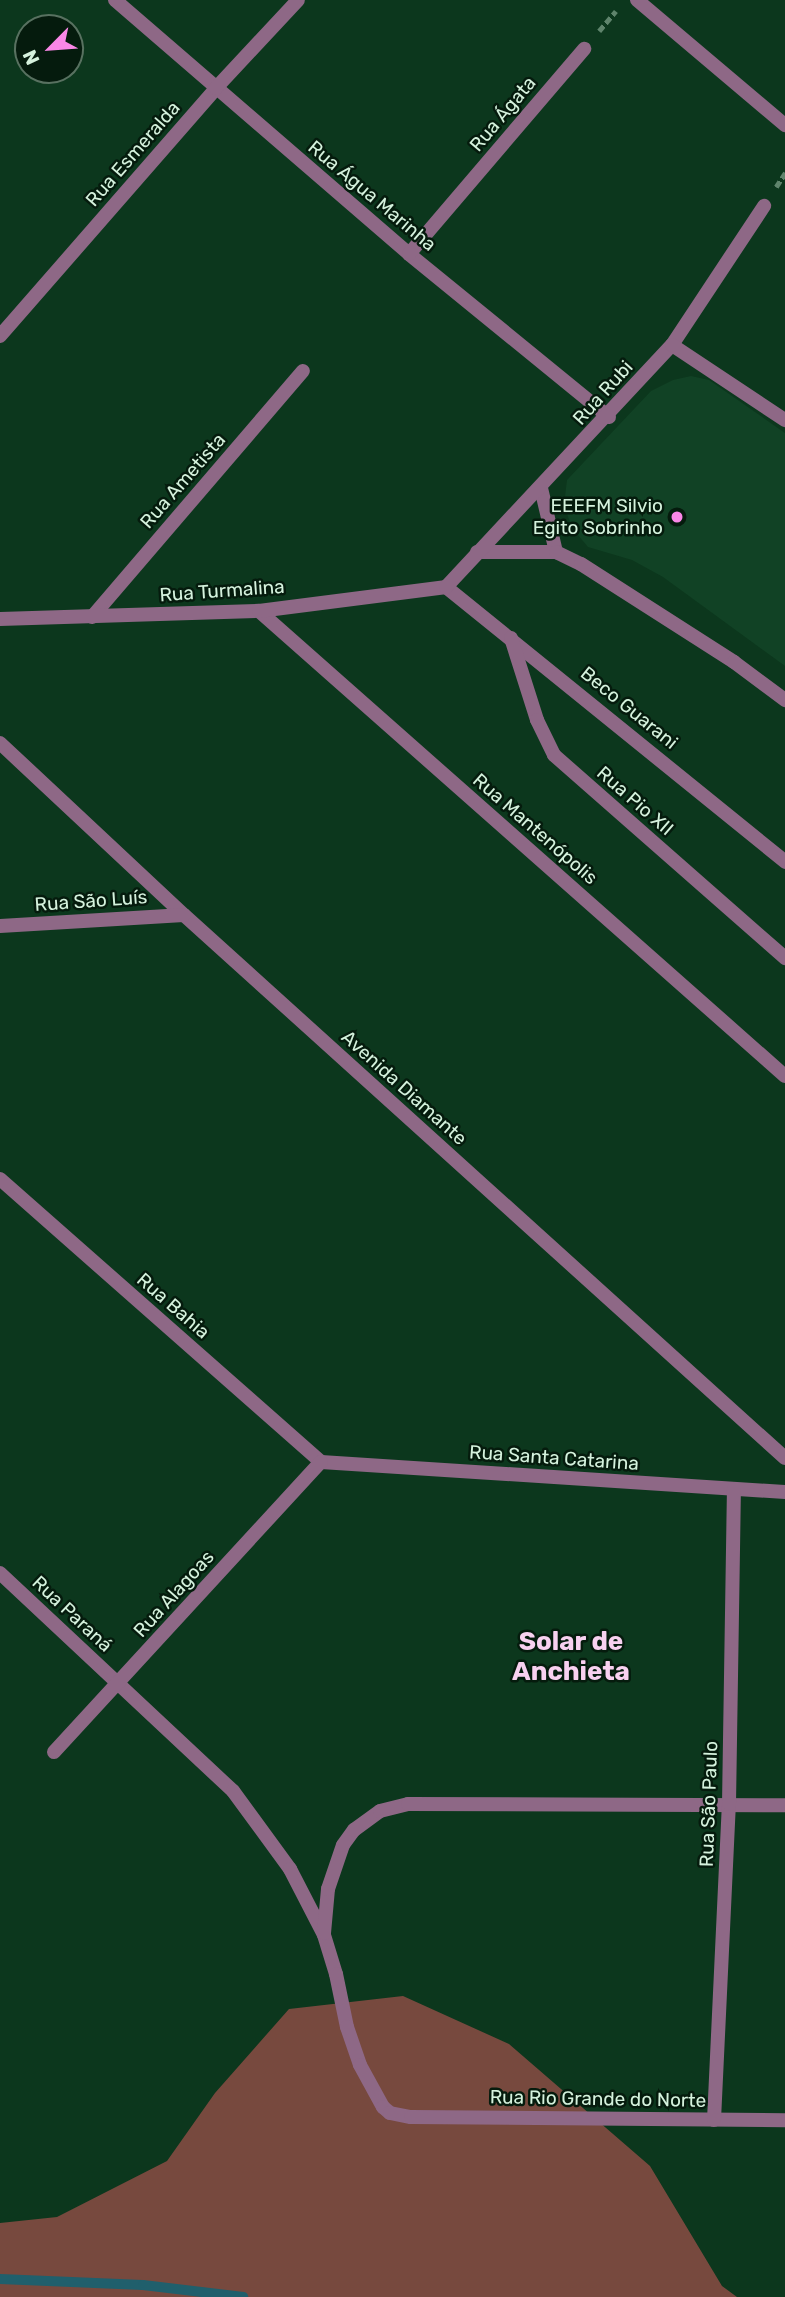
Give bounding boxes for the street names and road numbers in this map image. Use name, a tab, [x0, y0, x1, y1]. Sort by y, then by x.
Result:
street label: Rua Ágata	[465, 72, 541, 156]
street label: Rua Esmeralda	[81, 97, 185, 211]
street label: Rua Água Marinha	[303, 136, 441, 256]
street label: Rua Rubi	[568, 356, 638, 430]
street label: Rua Ametista	[135, 429, 231, 533]
street label: Rua Turmalina	[158, 575, 286, 607]
street label: Beco Guarani	[576, 662, 682, 754]
street label: Rua Pio XII	[592, 762, 678, 840]
street label: Rua Mantenópolis	[468, 769, 602, 889]
street label: Rua São Luís	[34, 886, 148, 916]
street label: Avenida Diamante	[337, 1026, 471, 1150]
street label: Rua Bahia	[132, 1268, 214, 1344]
street label: Rua Santa Catarina	[468, 1441, 640, 1475]
street label: Rua Alagoas	[129, 1546, 219, 1642]
street label: Rua Paraná	[27, 1571, 117, 1657]
street label: Rua São Paulo	[695, 1740, 723, 1868]
street label: Rua Rio Grande do Norte	[490, 2086, 706, 2112]

